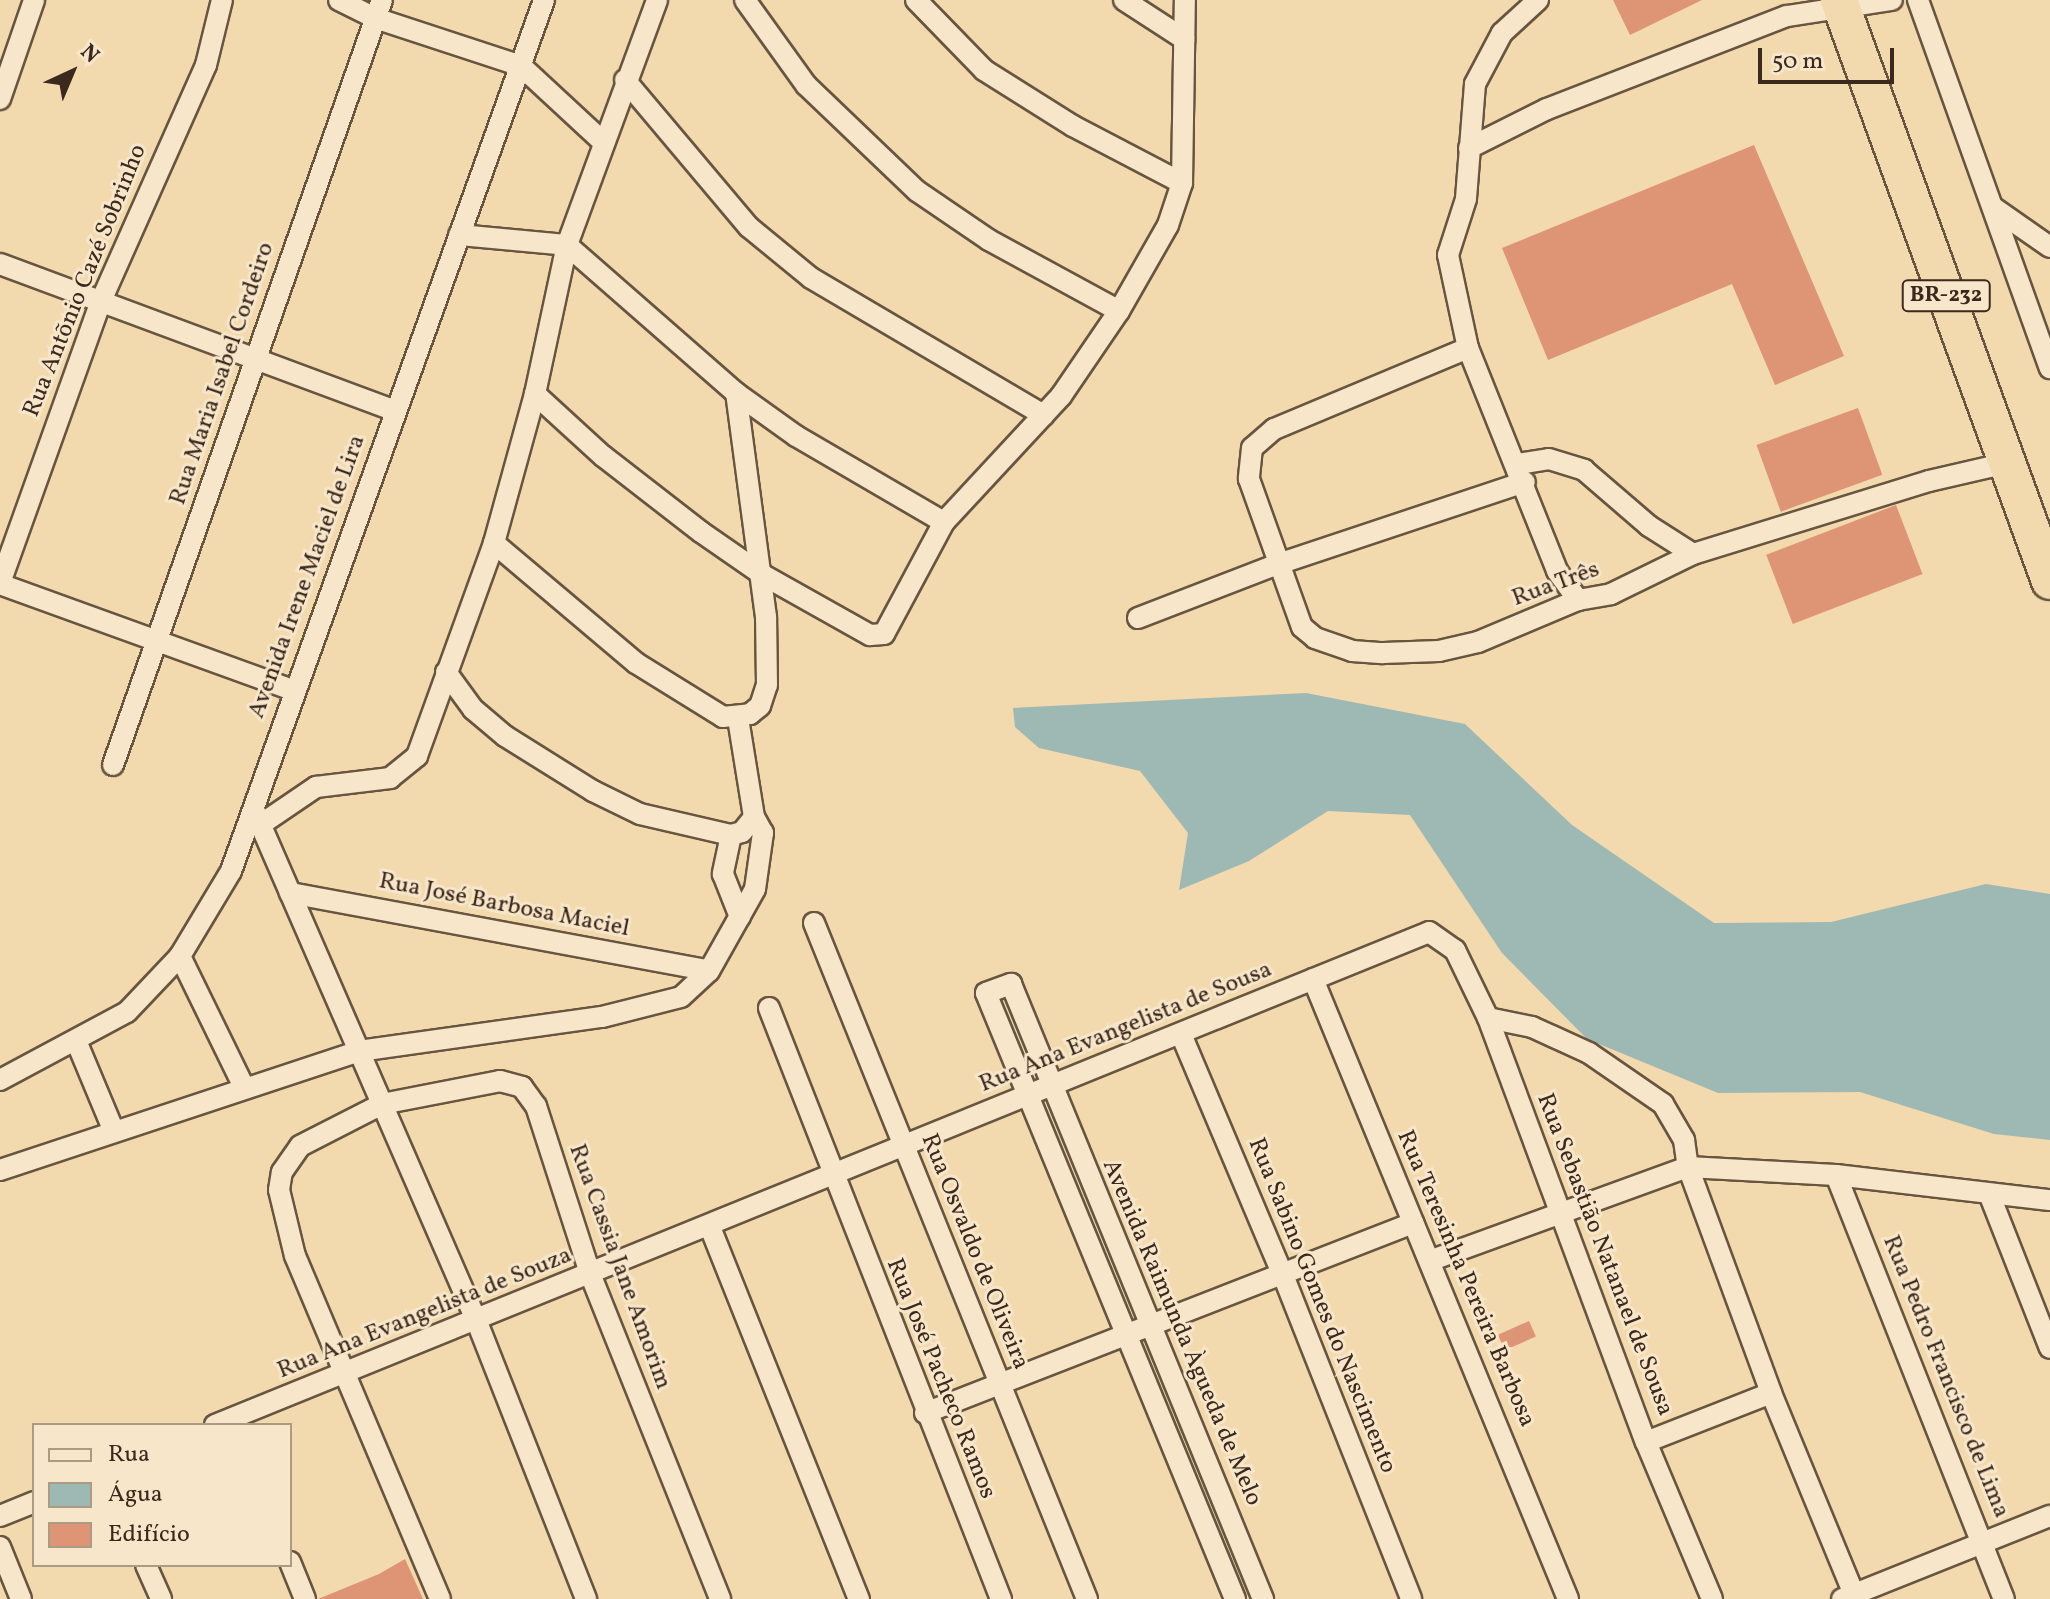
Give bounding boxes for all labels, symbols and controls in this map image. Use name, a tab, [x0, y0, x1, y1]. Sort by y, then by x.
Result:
north arrow	[32, 32, 112, 112]
scale bar	[1762, 32, 1898, 82]
text: N	[72, 38, 106, 71]
text: 50 m	[1772, 45, 1824, 79]
street label: Rua Antõnio Cazé Sobrinho	[18, 141, 154, 421]
street label: Rua Maria Isabel Cordeiro	[165, 239, 281, 509]
road number: BR-232	[1900, 278, 1992, 314]
street label: Avenida Irene Maciel de Lira	[243, 431, 373, 723]
street label: Rua Três	[1508, 556, 1604, 614]
street label: Rua José Barbosa Maciel	[376, 868, 632, 944]
street label: Rua Ana Evangelista de Sousa	[975, 956, 1277, 1100]
street label: Rua Sebastião Natanael de Sousa	[1529, 1090, 1679, 1420]
street label: Rua Teresinha Pereira Barbosa	[1389, 1126, 1541, 1432]
street label: Rua Osvaldo de Oliveira	[914, 1130, 1034, 1374]
street label: Rua Sabino Gomes do Nascimento	[1240, 1134, 1402, 1478]
street label: Rua Cassia Jane Amorim	[561, 1141, 677, 1393]
street label: Avenida Raimunda Àgueda de Melo	[1095, 1156, 1267, 1510]
street label: Rua Pedro Francisco de Lima	[1875, 1232, 2015, 1522]
street label: Rua Ana Evangelista de Souza	[274, 1242, 576, 1386]
street label: Rua José Pacheco Ramos	[879, 1255, 1001, 1503]
legend	[32, 1423, 292, 1567]
text: Rua	[108, 1438, 150, 1472]
text: Água	[108, 1478, 163, 1512]
text: Edifício	[108, 1518, 190, 1552]

